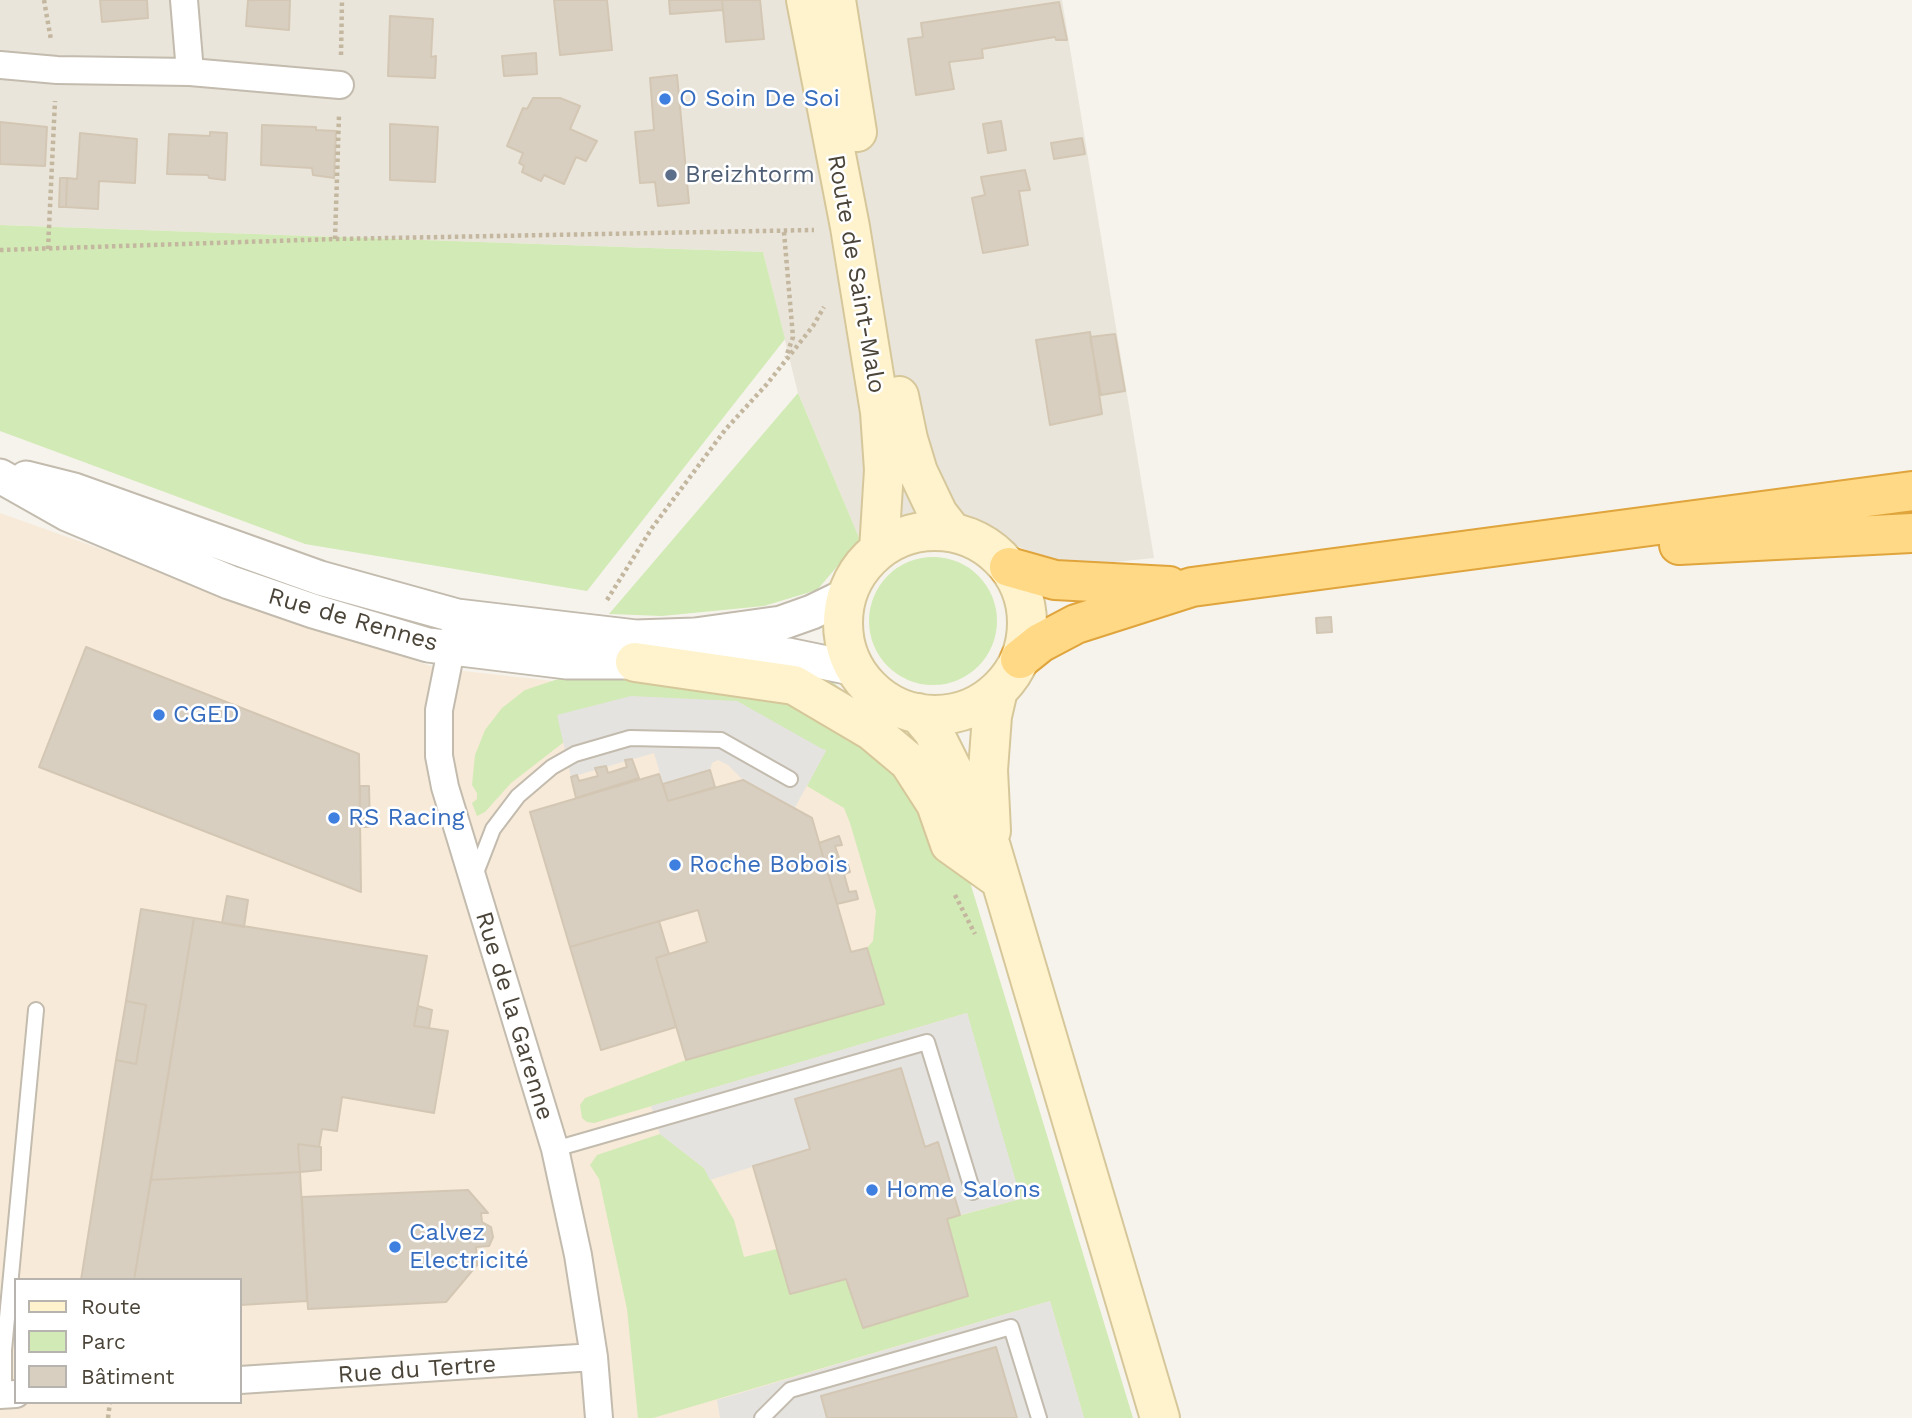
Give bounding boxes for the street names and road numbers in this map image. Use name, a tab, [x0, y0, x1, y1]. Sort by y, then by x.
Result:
street label: Route de Saint-Malo	[821, 153, 891, 395]
street label: Rue de Rennes	[265, 582, 441, 658]
street label: Rue de la Garenne	[469, 908, 559, 1124]
street label: Rue du Tertre	[337, 1350, 497, 1390]

